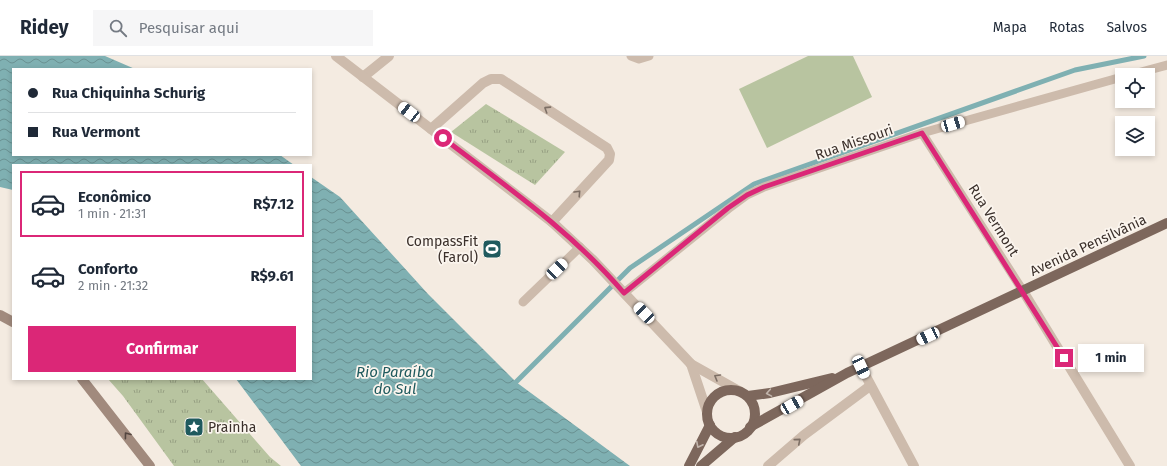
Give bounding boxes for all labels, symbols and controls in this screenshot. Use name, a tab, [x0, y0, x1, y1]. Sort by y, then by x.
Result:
search box	[93, 10, 373, 46]
text: Ridey	[20, 16, 69, 39]
icon: search	[107, 17, 129, 39]
text: Pesquisar aqui	[139, 19, 239, 37]
text: Mapa	[993, 19, 1027, 36]
text: Rotas	[1049, 19, 1084, 36]
text: Salvos	[1106, 19, 1147, 36]
map controls	[1115, 68, 1155, 156]
button: locate	[1115, 68, 1155, 108]
text: Rua Chiquinha Schurig	[52, 84, 205, 102]
car	[396, 100, 422, 124]
one-way arrow	[544, 106, 551, 114]
car	[940, 115, 966, 133]
button: layers	[1115, 116, 1155, 156]
street label: Rua Missouri	[813, 121, 895, 164]
text: Rua Vermont	[52, 123, 140, 141]
route start	[434, 129, 452, 147]
street label: Rua Vermont	[965, 181, 1023, 260]
icon: car	[30, 186, 66, 222]
text: Econômico	[78, 188, 151, 206]
one-way arrow	[574, 190, 581, 198]
text: R$7.12	[253, 195, 294, 213]
text: 1 min · 21:31	[78, 206, 146, 221]
street label: Avenida Pensilvânia	[1027, 211, 1149, 280]
place label: CompassFit (Farol)	[406, 233, 479, 266]
sports icon: CompassFit (Farol)	[481, 238, 503, 260]
car	[544, 256, 570, 282]
icon: car	[30, 258, 66, 294]
text: Conforto	[78, 260, 138, 278]
text: R$9.61	[250, 267, 294, 285]
text: 2 min · 21:32	[78, 278, 148, 293]
car	[631, 300, 657, 326]
car	[915, 325, 941, 347]
button: Confirmar	[28, 326, 296, 372]
callout: 1 min	[1078, 344, 1144, 372]
route end	[1055, 349, 1073, 367]
text: 1 min	[1095, 350, 1127, 365]
car	[850, 354, 872, 380]
water label: Rio Paraíba do Sul	[356, 363, 434, 398]
one-way arrow	[713, 375, 721, 382]
one-way arrow	[766, 388, 772, 397]
car	[779, 394, 805, 416]
place icon: Prainha	[183, 416, 205, 438]
place label: Prainha	[208, 419, 256, 436]
one-way arrow	[124, 432, 131, 439]
one-way arrow	[793, 438, 800, 445]
one-way arrow	[696, 441, 704, 449]

